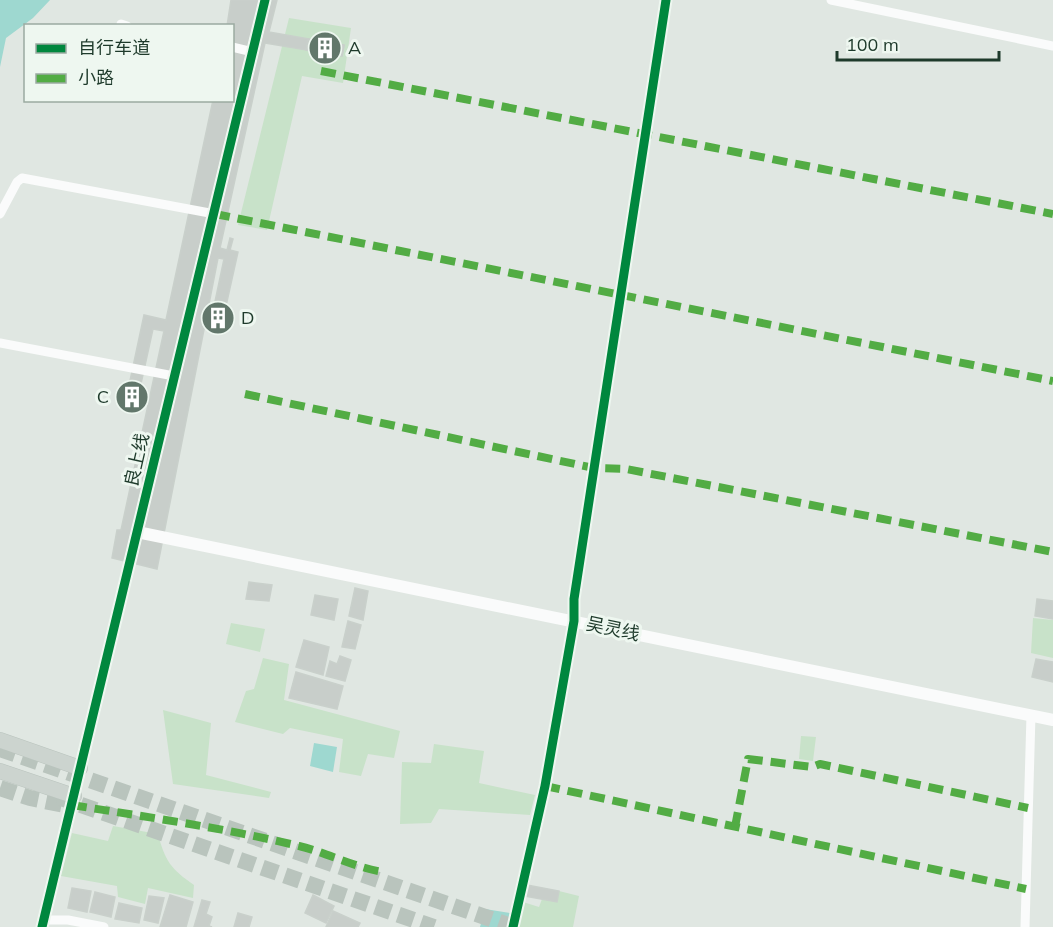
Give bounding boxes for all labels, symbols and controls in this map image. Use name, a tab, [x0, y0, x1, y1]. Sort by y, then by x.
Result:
legend	[24, 24, 234, 102]
scale bar	[837, 24, 999, 62]
building icon: A	[307, 30, 343, 66]
text: 100 m	[846, 33, 899, 56]
text: 自行车道	[78, 36, 150, 59]
place label: A	[348, 36, 361, 59]
text: 小路	[78, 66, 114, 89]
building icon: D	[200, 300, 236, 336]
place label: D	[241, 306, 254, 329]
building icon: C	[114, 379, 150, 415]
place label: C	[97, 385, 109, 408]
street label: 良上线	[119, 431, 154, 489]
street label: 吴灵线	[584, 612, 642, 645]

